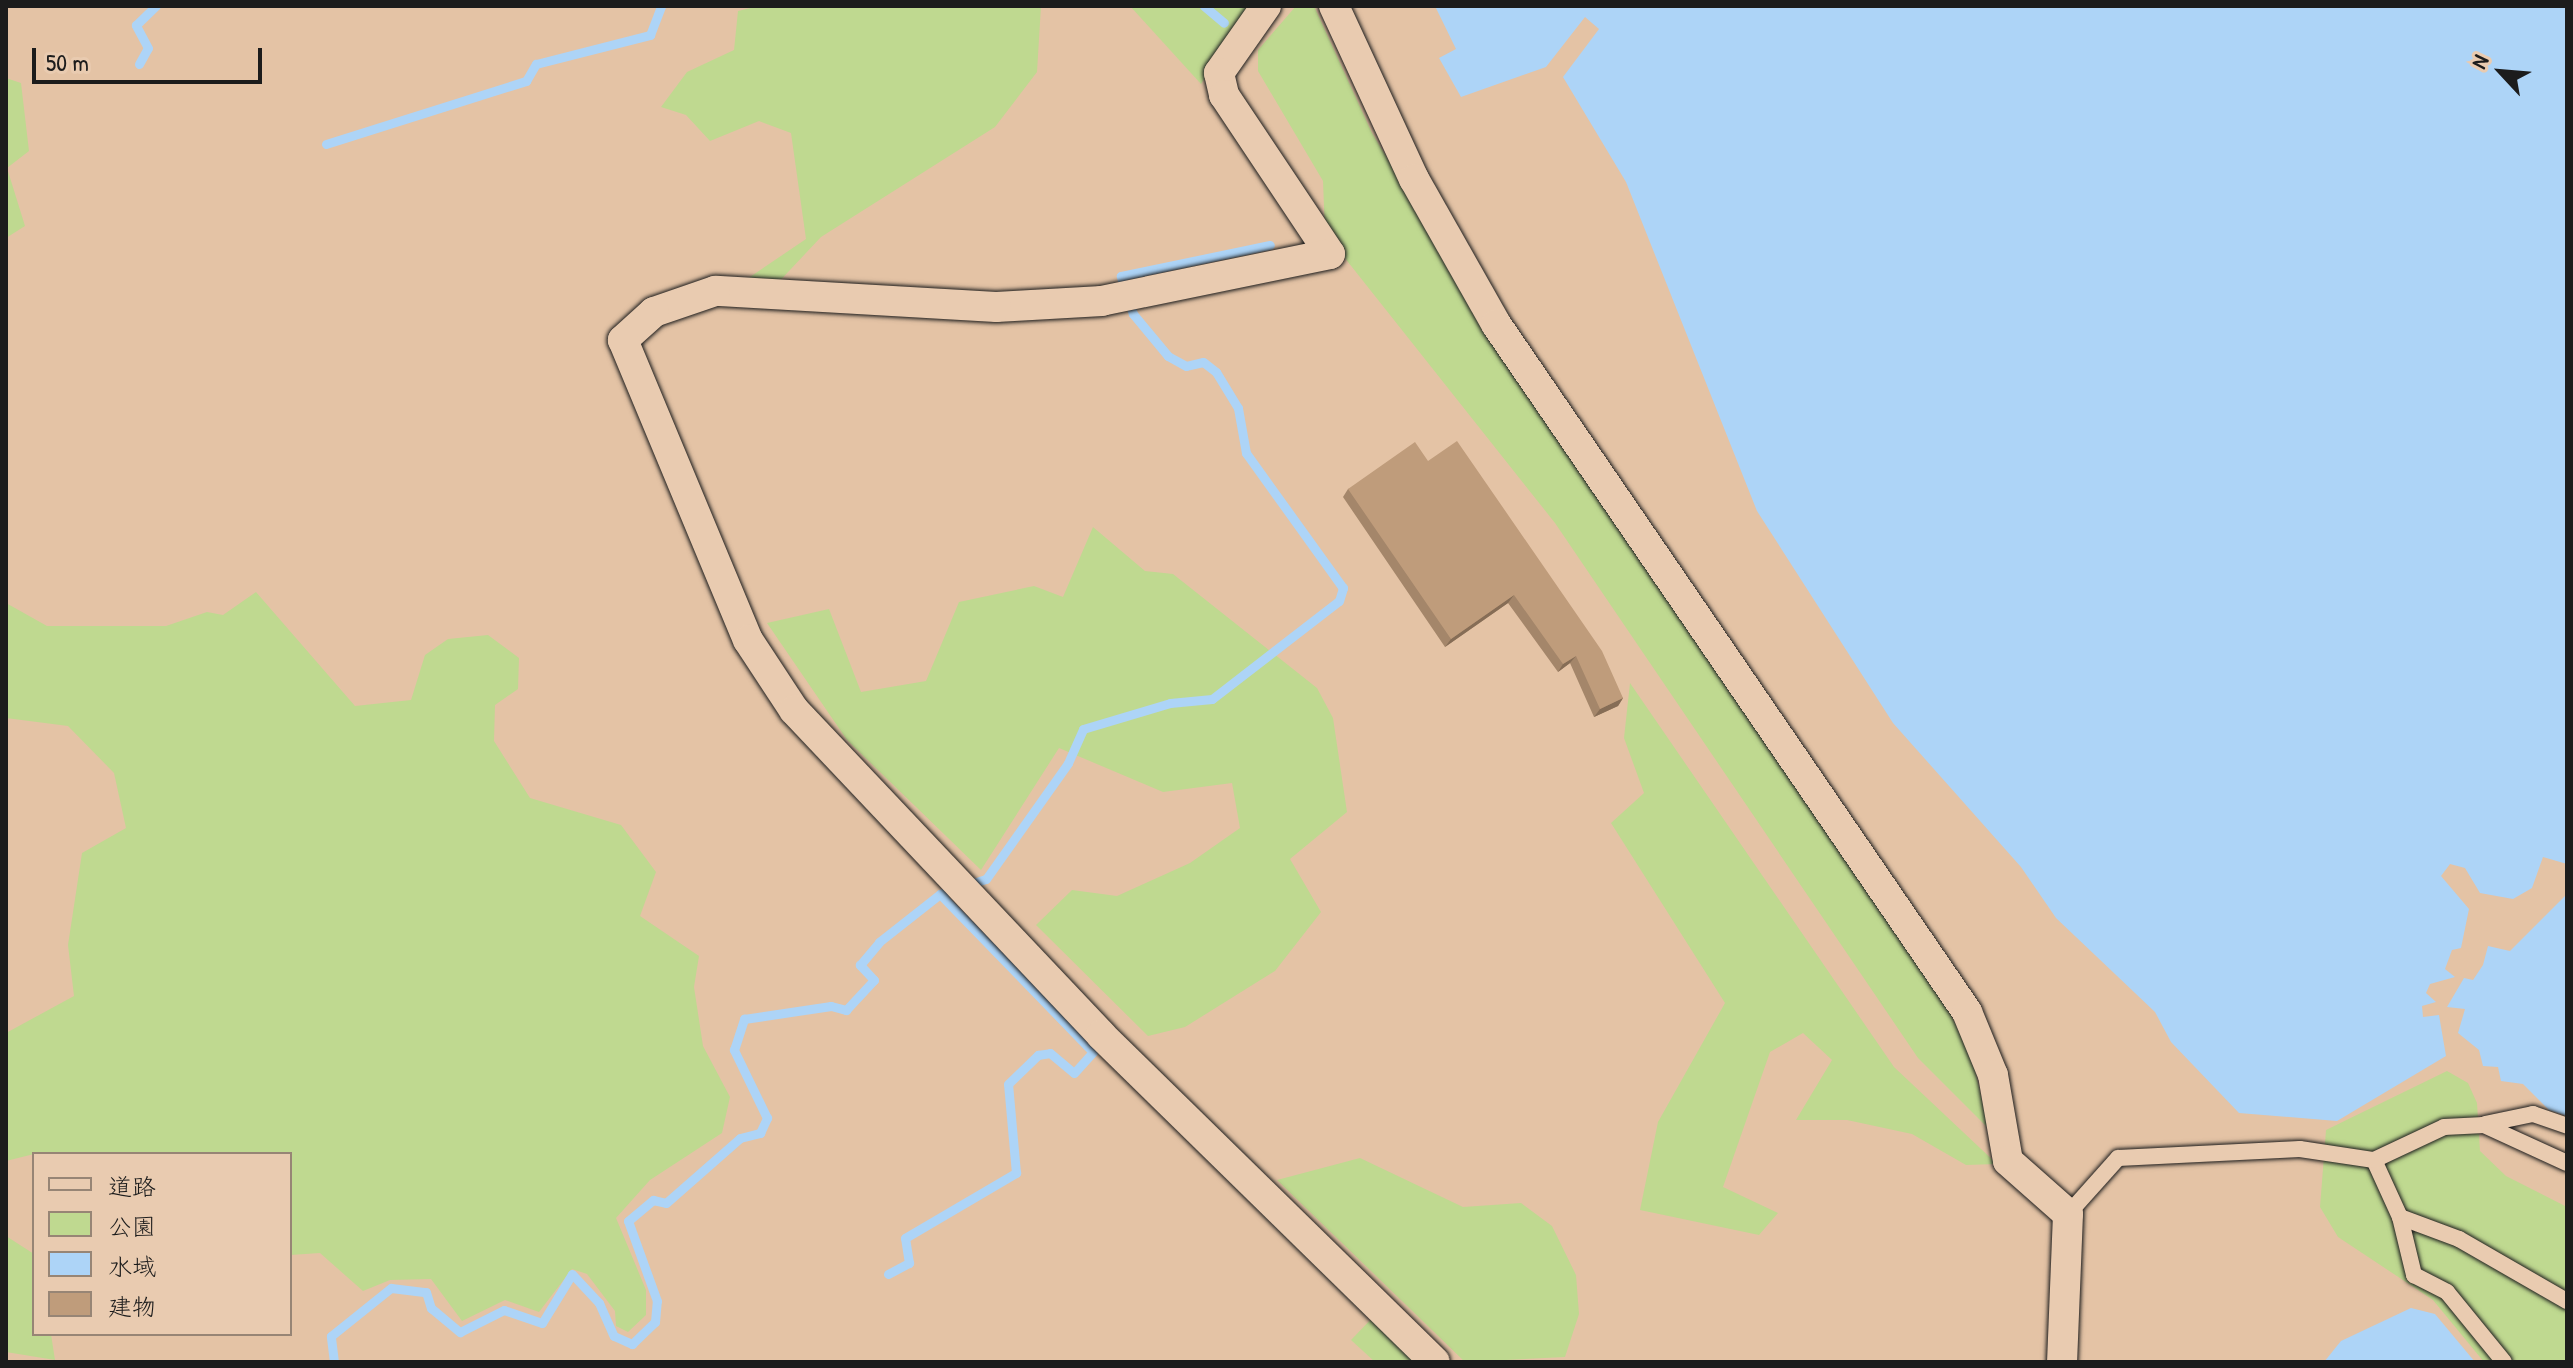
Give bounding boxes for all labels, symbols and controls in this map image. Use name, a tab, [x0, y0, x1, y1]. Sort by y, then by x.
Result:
scale bar	[36, 32, 266, 82]
north arrow	[2461, 32, 2541, 112]
text: 50 m	[46, 46, 89, 78]
text: N	[2463, 50, 2495, 73]
legend	[32, 1152, 292, 1336]
text: 道路	[108, 1170, 156, 1202]
text: 公園	[108, 1210, 156, 1242]
text: 水域	[108, 1250, 156, 1282]
text: 建物	[108, 1290, 156, 1322]

